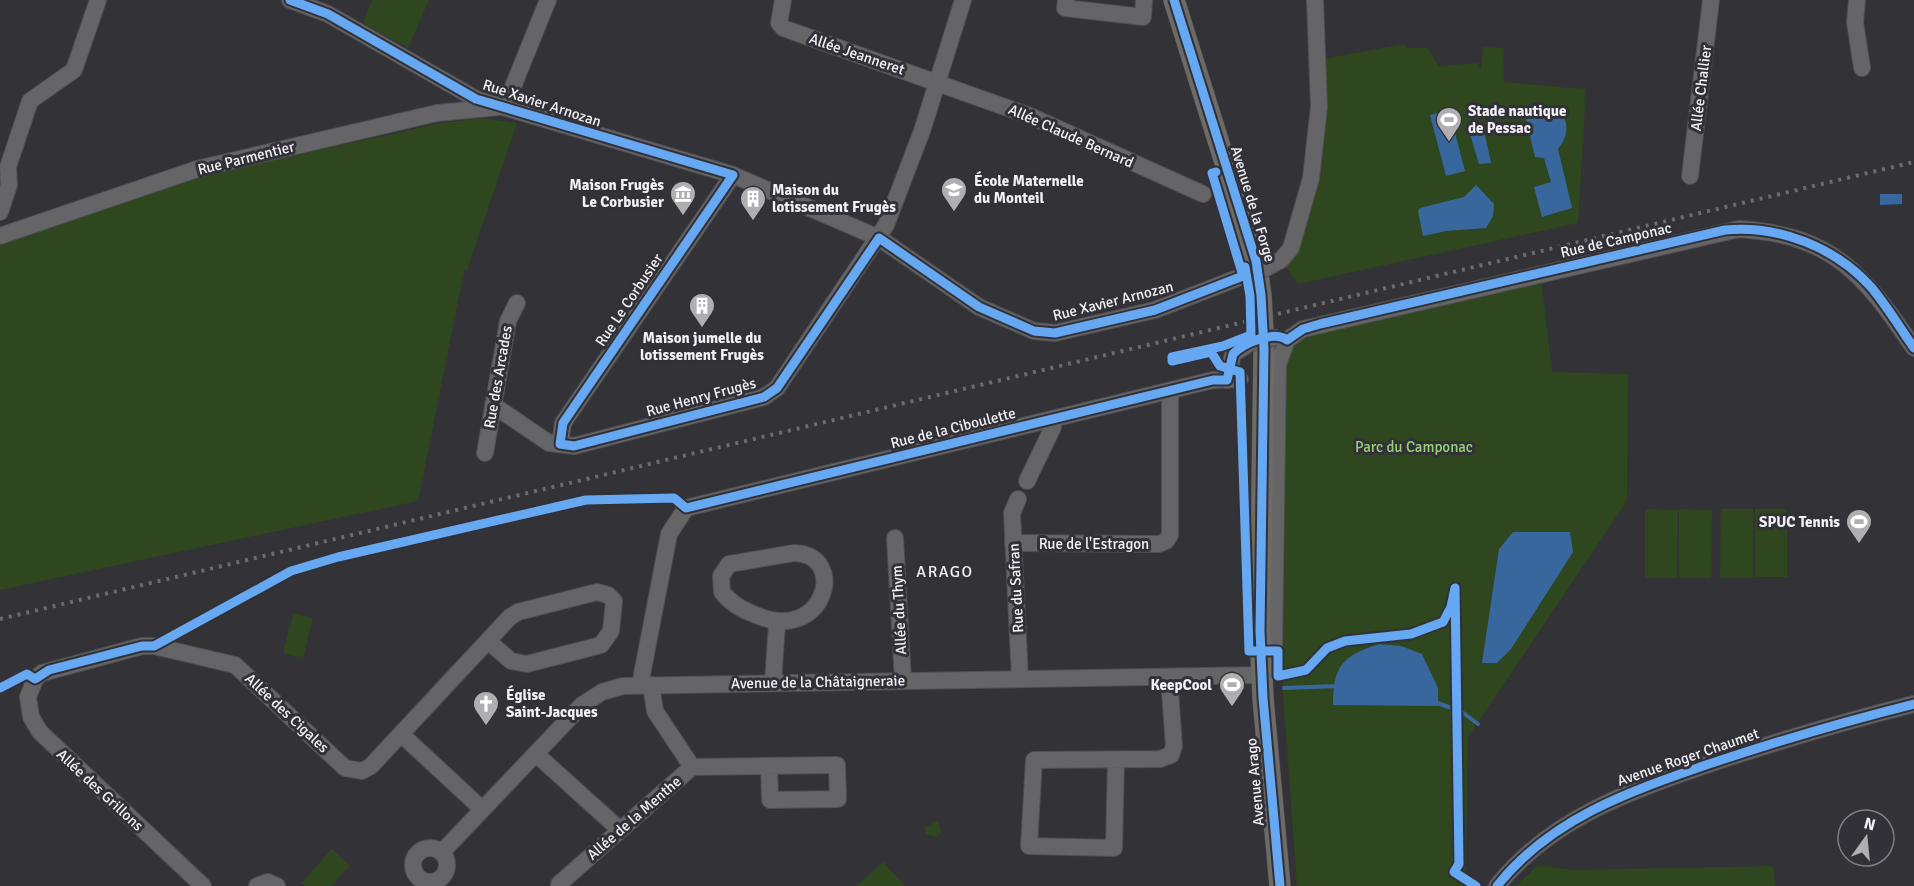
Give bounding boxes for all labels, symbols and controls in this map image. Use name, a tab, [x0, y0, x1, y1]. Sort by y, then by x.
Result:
street label: Allée Jeanneret	[807, 29, 907, 79]
street label: Allée Challier	[1687, 44, 1715, 132]
street label: Rue Xavier Arnozan	[480, 75, 604, 131]
street label: Allée Claude Bernard	[1006, 100, 1136, 172]
place label: Stade nautique de Pessac	[1468, 102, 1566, 137]
sports icon: Stade nautique de Pessac	[1434, 105, 1464, 143]
street label: Rue Parmentier	[196, 137, 297, 179]
street label: Avenue de la Forge	[1227, 144, 1279, 264]
place label: École Maternelle du Monteil	[974, 171, 1084, 207]
school or university icon: École Maternelle du Monteil	[939, 175, 969, 213]
place label: Maison Frugès Le Corbusier	[569, 176, 664, 211]
museum icon: Maison Frugès Le Corbusier	[668, 179, 698, 217]
place label: Maison du lotissement Frugès	[772, 181, 896, 216]
building icon: Maison du lotissement Frugès	[738, 184, 768, 222]
street label: Rue de Camponac	[1559, 218, 1673, 262]
street label: Rue Le Corbusier	[591, 250, 667, 350]
street label: Rue Xavier Arnozan	[1051, 277, 1175, 325]
building icon: Maison jumelle du lotissement Frugès	[687, 291, 717, 329]
street label: Rue des Arcades	[480, 324, 516, 430]
place label: Maison jumelle du lotissement Frugès	[640, 329, 764, 364]
street label: Rue Henry Frugès	[644, 374, 758, 420]
street label: Rue de la Ciboulette	[889, 404, 1017, 452]
park label: Parc du Camponac	[1355, 438, 1473, 456]
sports icon: SPUC Tennis	[1844, 507, 1874, 545]
place label: SPUC Tennis	[1759, 513, 1840, 531]
street label: Rue de l'Estragon	[1039, 535, 1149, 553]
street label: Rue du Safran	[1005, 543, 1027, 633]
district label: ARAGO	[916, 562, 974, 582]
street label: Allée du Thym	[888, 565, 910, 655]
street label: Allée des Cigales	[241, 670, 333, 757]
sports icon: KeepCool	[1217, 670, 1247, 708]
street label: Avenue de la Châtaigneraie	[731, 671, 905, 693]
place label: KeepCool	[1150, 676, 1212, 694]
place label: Église Saint-Jacques	[506, 685, 598, 721]
church icon: Église Saint-Jacques	[471, 689, 501, 727]
street label: Avenue Roger Chaumet	[1615, 724, 1761, 790]
street label: Avenue Arago	[1242, 737, 1268, 827]
street label: Allée des Grillons	[53, 745, 147, 835]
street label: Allée de la Menthe	[583, 772, 685, 864]
north arrow	[1836, 808, 1896, 868]
text: N	[1862, 813, 1878, 836]

